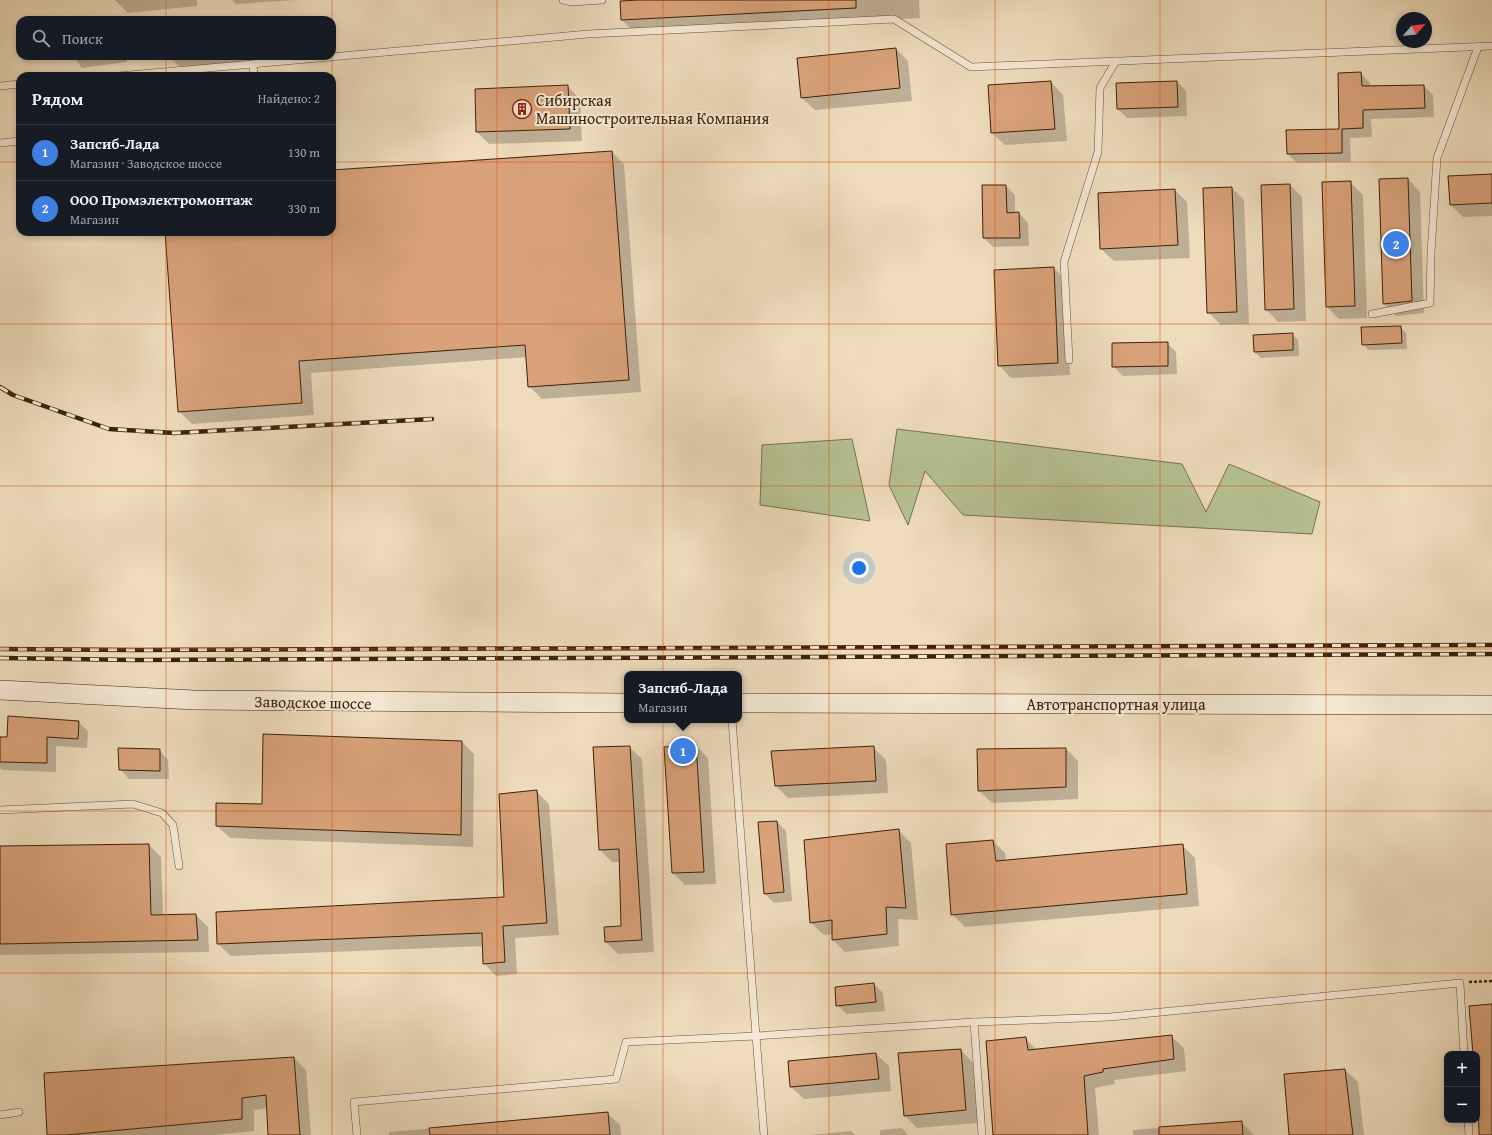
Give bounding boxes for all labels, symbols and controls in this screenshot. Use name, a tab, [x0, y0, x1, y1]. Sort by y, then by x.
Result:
north arrow	[1396, 12, 1432, 48]
search box	[16, 16, 336, 60]
icon: search	[30, 27, 52, 49]
text: Поиск	[62, 28, 103, 49]
text: Рядом	[32, 86, 83, 111]
place label: Сибирская Машиностроительная Компания	[536, 88, 769, 130]
text: Найдено: 2	[258, 89, 320, 108]
building icon: Сибирская Машиностроительная Компания	[511, 98, 533, 120]
text: Запсиб-Лада	[70, 133, 160, 154]
text: 1	[42, 143, 48, 162]
text: 130 m	[288, 143, 320, 162]
text: Магазин · Заводское шоссе	[70, 154, 222, 173]
text: ООО Промэлектромонтаж	[70, 189, 252, 210]
text: 2	[42, 199, 48, 218]
text: 330 m	[288, 199, 320, 218]
text: Магазин	[70, 210, 119, 229]
pin: 2	[1383, 229, 1409, 259]
your location	[849, 558, 869, 578]
popup	[624, 671, 742, 723]
text: Запсиб-Лада	[638, 677, 728, 698]
street label: Заводское шоссе	[254, 689, 372, 715]
street label: Автотранспортная улица	[1026, 692, 1206, 716]
text: Магазин	[638, 698, 687, 717]
pin: 1	[670, 736, 696, 766]
map controls	[1444, 1051, 1480, 1123]
button: +	[1444, 1051, 1480, 1087]
button: −	[1444, 1087, 1480, 1123]

